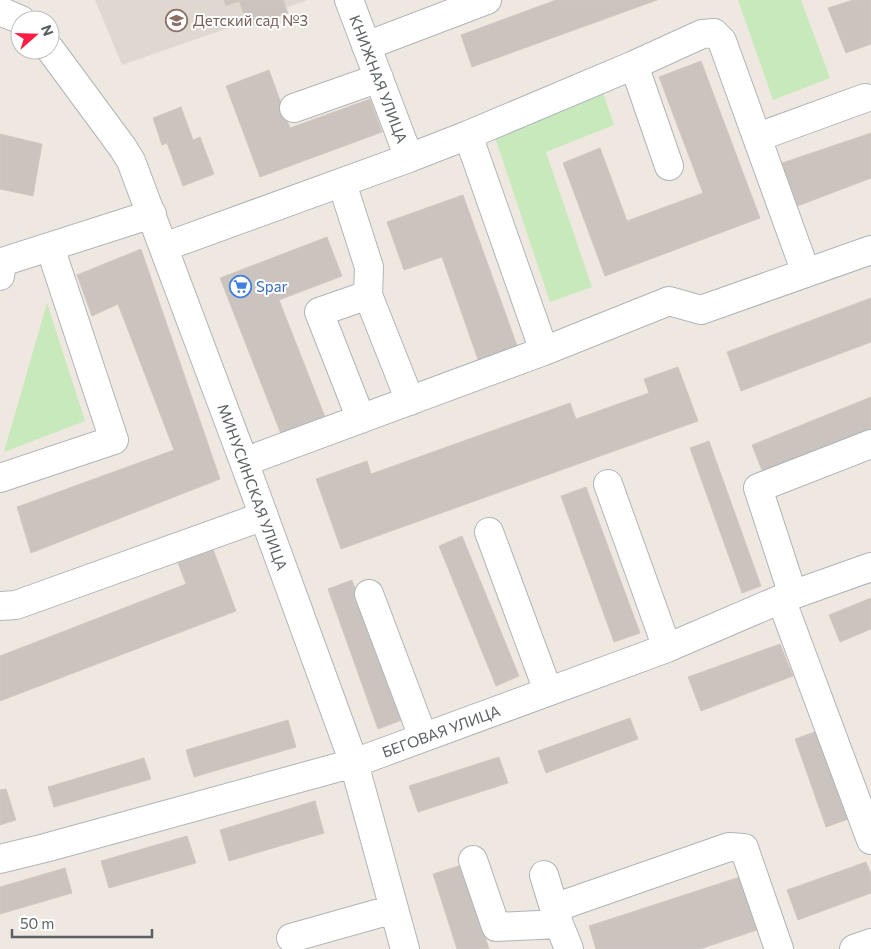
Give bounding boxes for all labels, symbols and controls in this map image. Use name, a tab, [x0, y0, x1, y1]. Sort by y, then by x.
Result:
school or university icon: Детский сад №3	[165, 8, 189, 32]
north arrow	[10, 10, 60, 60]
place label: Детский сад №3	[193, 11, 308, 29]
street label: КНИЖНАЯ УЛИЦА	[346, 12, 412, 146]
text: N	[38, 23, 57, 38]
supermarket icon: Spar	[228, 274, 252, 298]
place label: Spar	[256, 277, 288, 295]
street label: МИНУСИНСКАЯ УЛИЦА	[214, 401, 292, 573]
street label: БЕГОВАЯ УЛИЦА	[379, 701, 503, 761]
scale bar	[12, 906, 152, 938]
text: 50 m	[20, 914, 54, 932]

